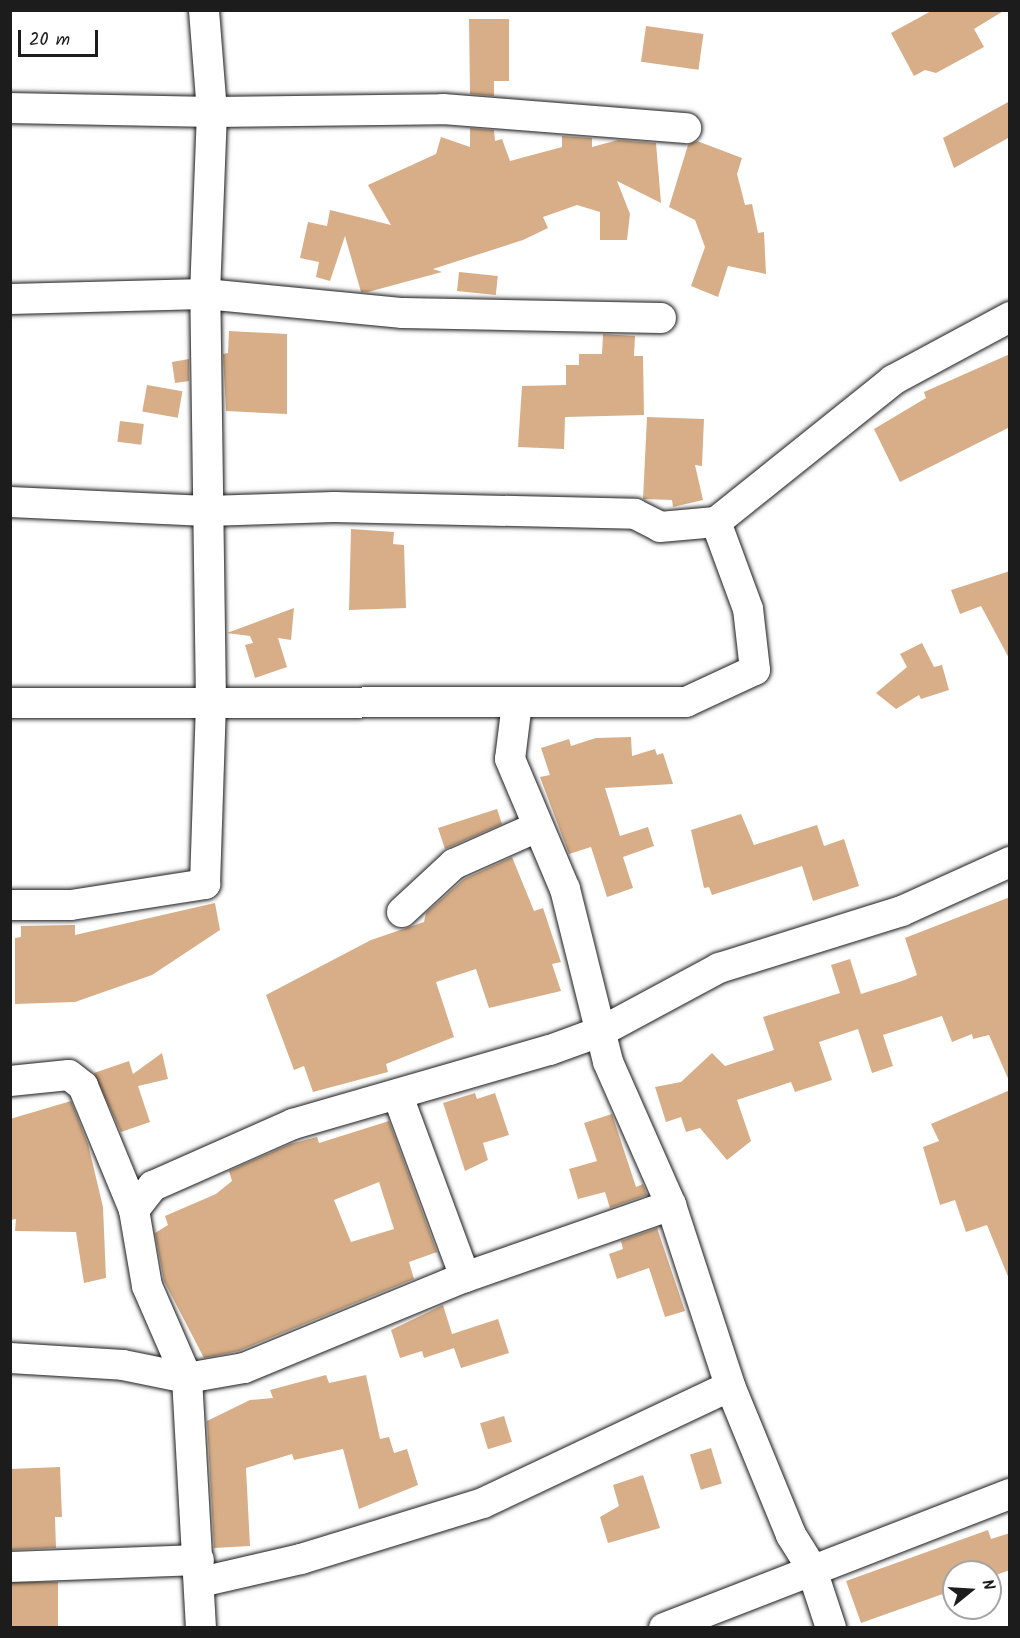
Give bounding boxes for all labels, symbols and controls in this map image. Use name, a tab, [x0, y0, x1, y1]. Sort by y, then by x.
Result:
scale bar	[21, 18, 100, 56]
text: 20 m	[29, 26, 70, 55]
north arrow	[942, 1560, 1002, 1620]
text: N	[974, 1576, 1001, 1594]

